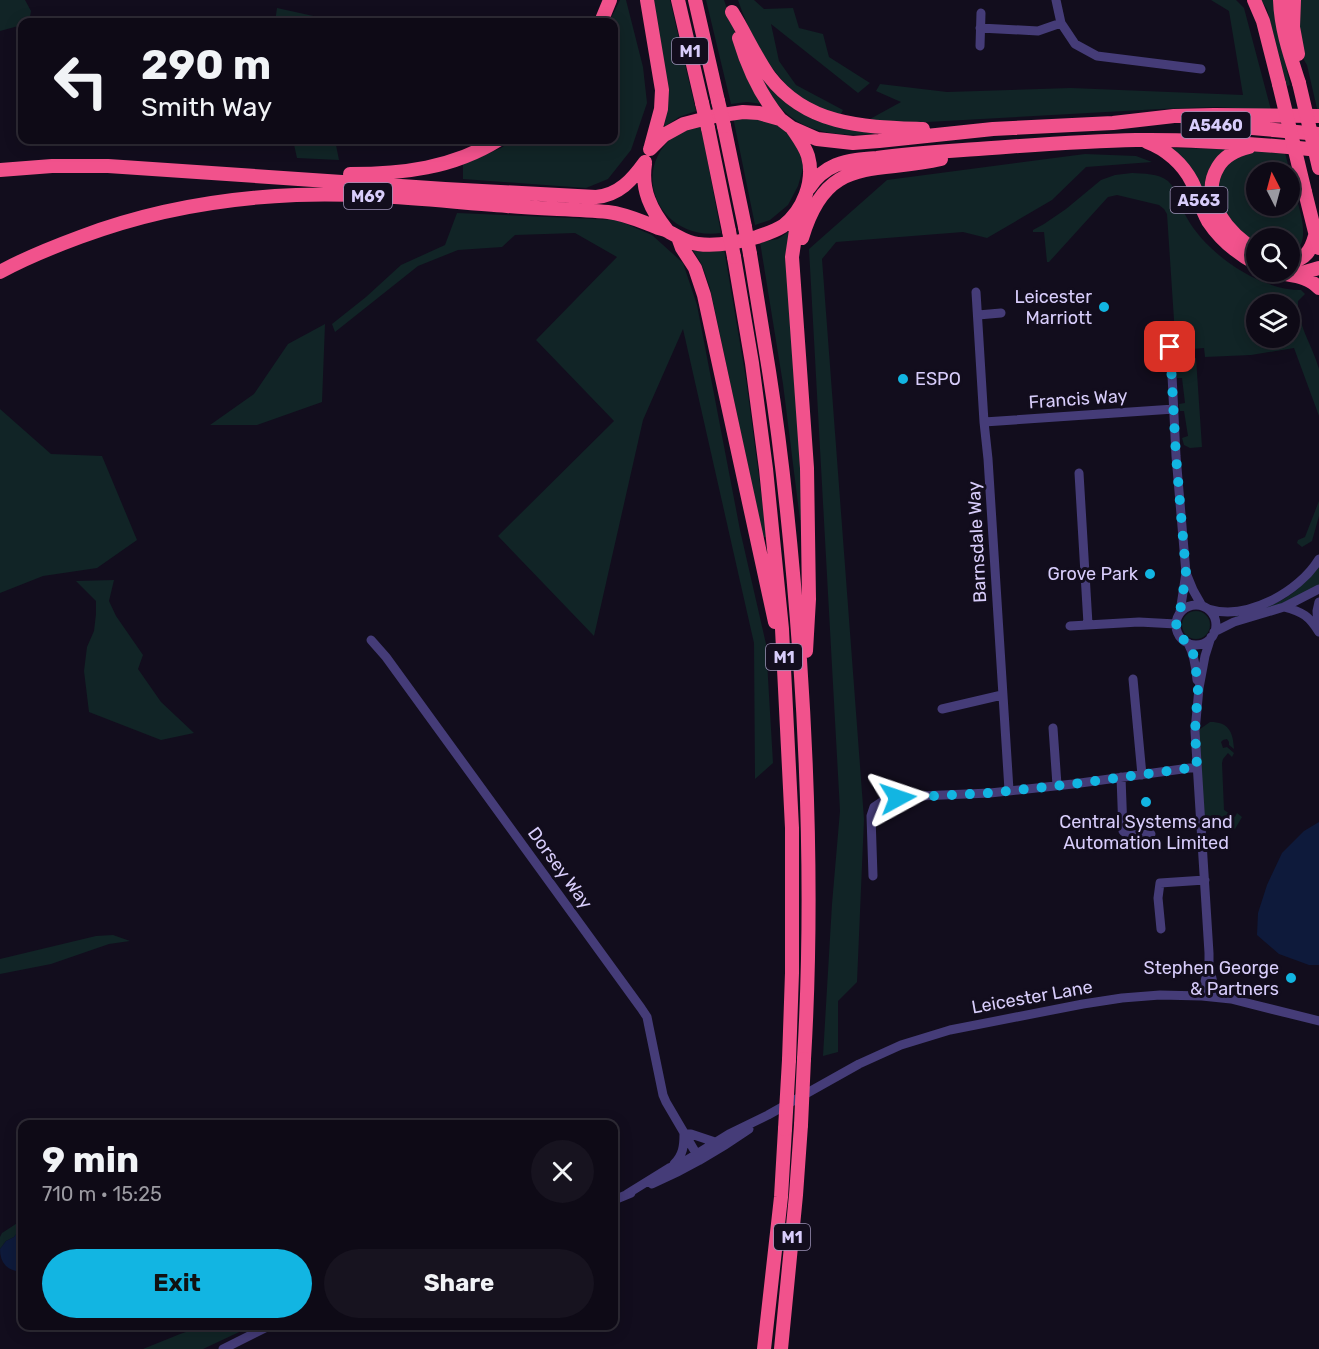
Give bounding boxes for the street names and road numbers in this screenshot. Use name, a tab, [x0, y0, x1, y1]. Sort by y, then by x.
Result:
road number: M1	[672, 38, 708, 64]
road number: A5460	[1182, 112, 1250, 138]
road number: M69	[344, 183, 392, 209]
road number: A563	[1170, 187, 1228, 213]
street label: Francis Way	[1028, 385, 1128, 413]
street label: Barnsdale Way	[963, 481, 991, 603]
road number: M1	[766, 644, 802, 670]
street label: Dorsey Way	[523, 823, 597, 913]
street label: Leicester Lane	[970, 976, 1094, 1018]
road number: M1	[774, 1224, 810, 1250]

